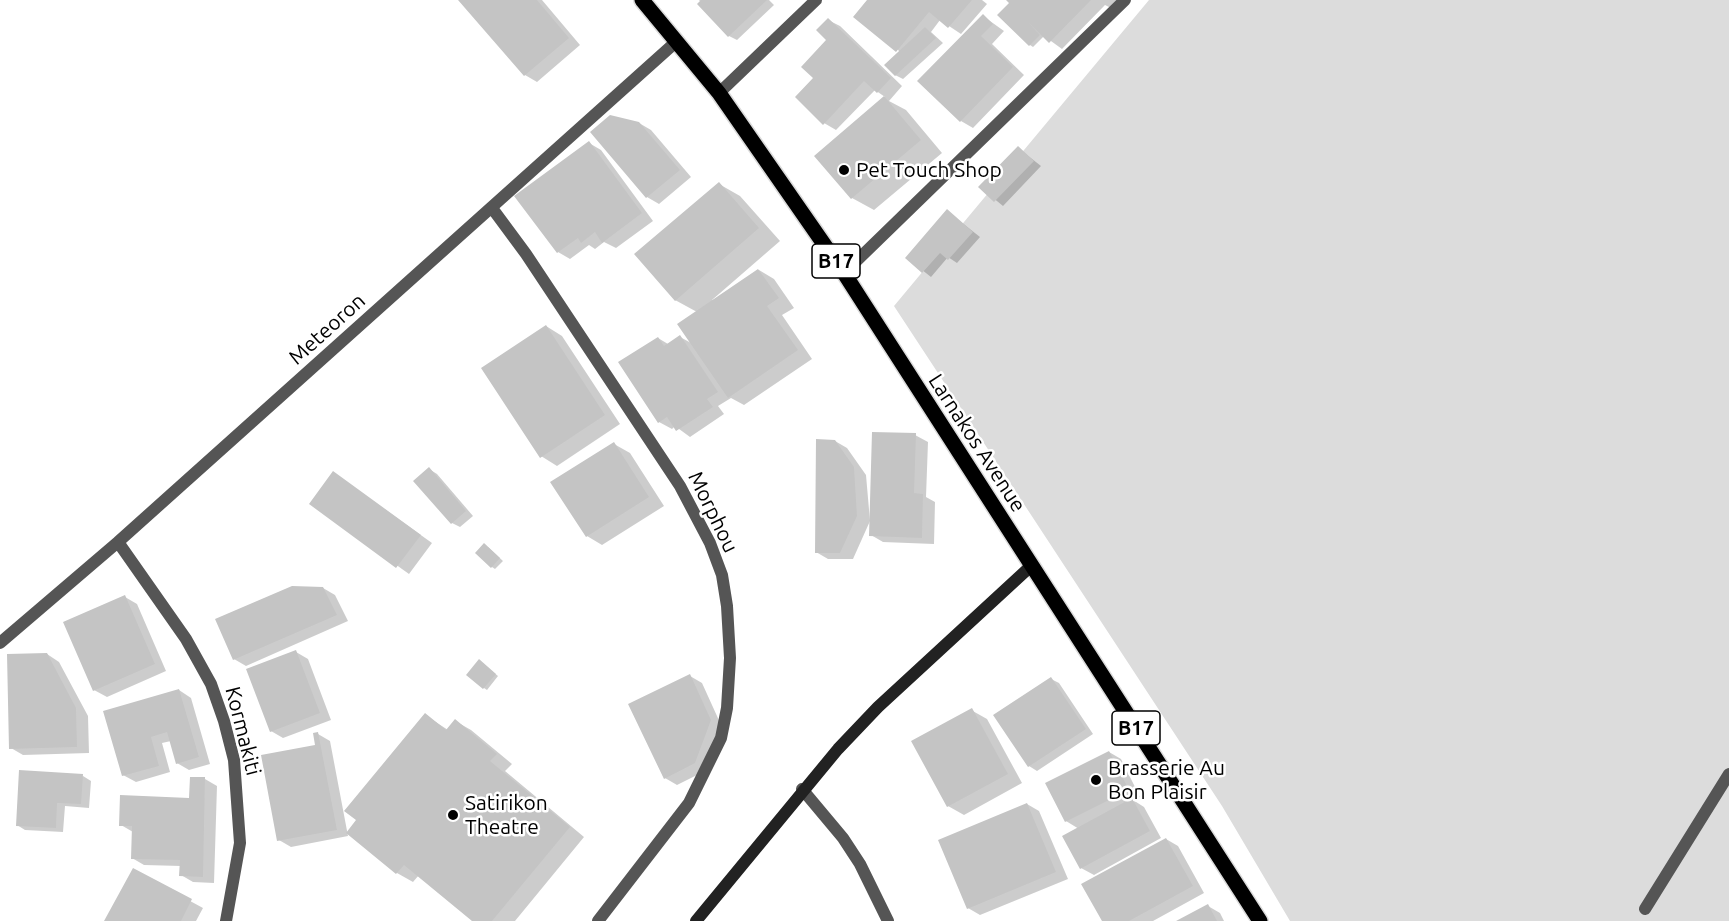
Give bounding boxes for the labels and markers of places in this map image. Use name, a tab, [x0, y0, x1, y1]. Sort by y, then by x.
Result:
place label: Pet Touch Shop	[856, 157, 1002, 183]
marker: Pet Touch Shop	[837, 163, 851, 177]
place label: Brasserie Au Bon Plaisir	[1108, 755, 1225, 805]
marker: Brasserie Au Bon Plaisir	[1089, 773, 1103, 787]
place label: Satirikon Theatre	[465, 790, 548, 840]
marker: Satirikon Theatre	[446, 808, 460, 822]

